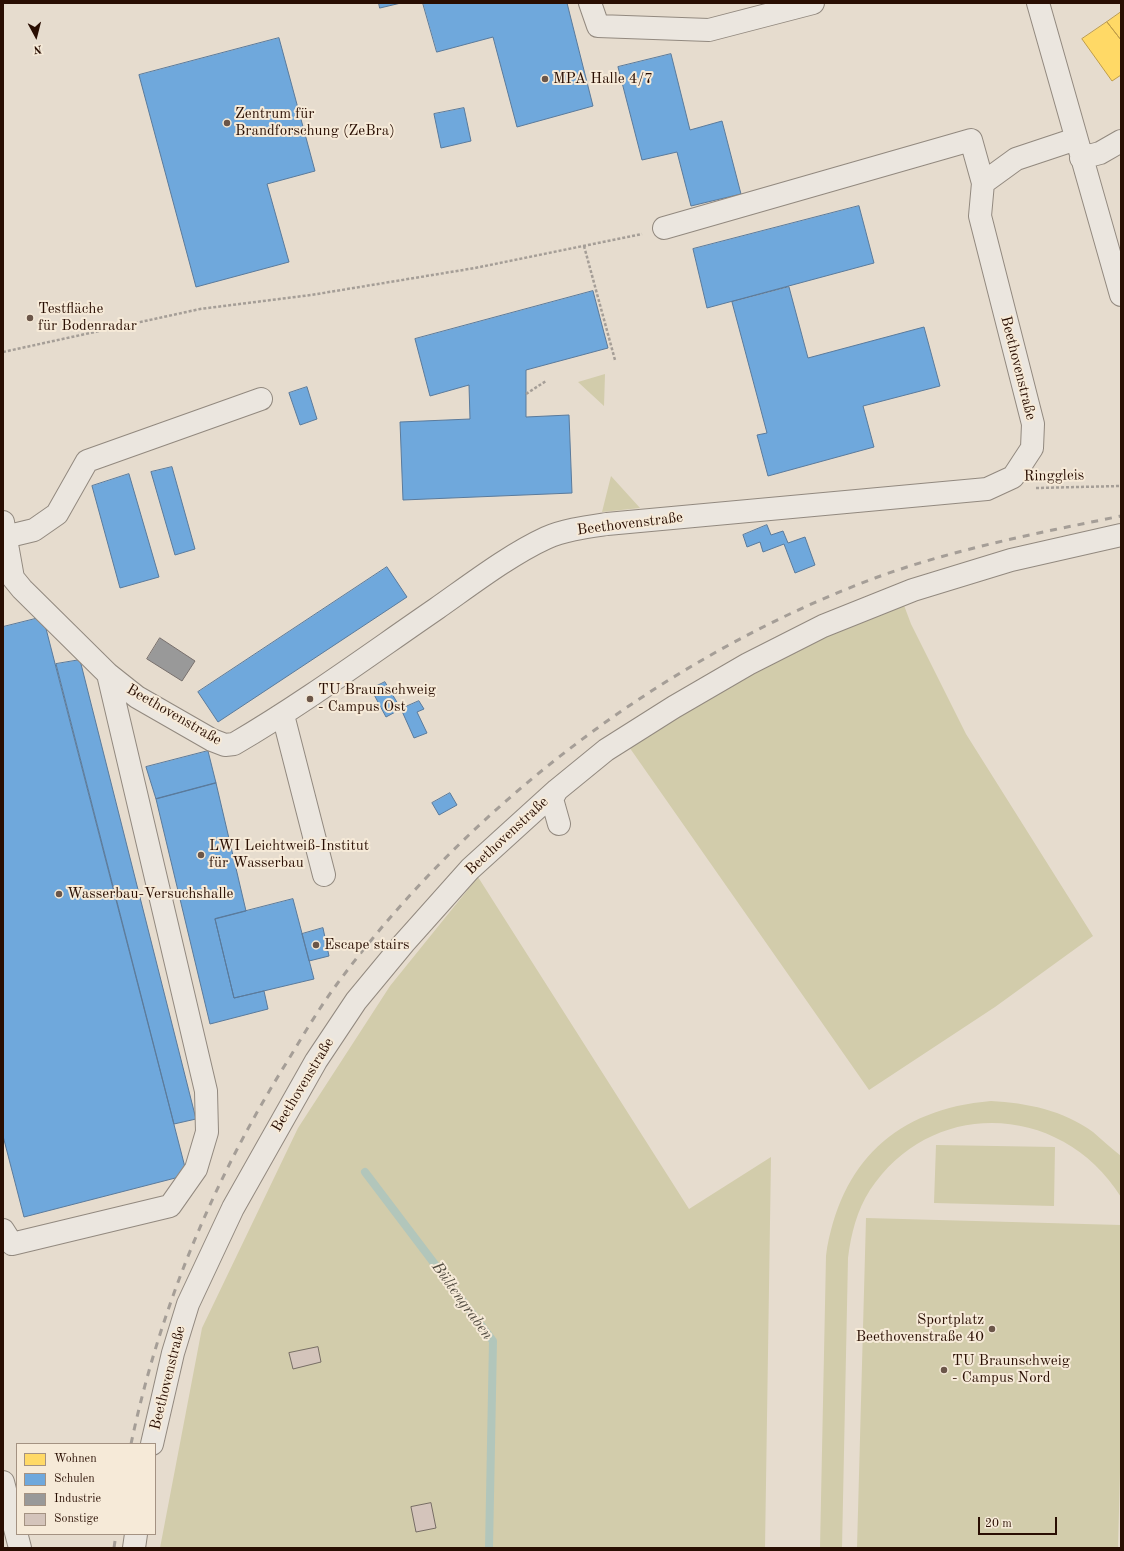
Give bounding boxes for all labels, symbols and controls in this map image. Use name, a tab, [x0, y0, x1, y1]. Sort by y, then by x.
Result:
north arrow	[16, 16, 56, 56]
text: N	[33, 42, 42, 54]
place label: MPA Halle 4/7	[553, 70, 653, 88]
marker: MPA Halle 4/7	[540, 74, 550, 84]
place label: Zentrum für Brandforschung (ZeBra)	[235, 105, 395, 140]
marker: Zentrum für Brandforschung (ZeBra)	[222, 118, 232, 128]
place label: Testfläche für Bodenradar	[38, 300, 137, 335]
marker: Testfläche für Bodenradar	[25, 313, 35, 323]
street label: Beethovenstraße	[996, 314, 1040, 422]
street label: Ringgleis	[1024, 466, 1084, 486]
street label: Beethovenstraße	[576, 509, 684, 539]
street label: Beethovenstraße	[123, 681, 225, 749]
place label: TU Braunschweig - Campus Ost	[318, 681, 436, 716]
marker: TU Braunschweig - Campus Ost	[305, 694, 315, 704]
street label: Beethovenstraße	[462, 793, 552, 879]
place label: LWI Leichtweiß-Institut für Wasserbau	[209, 837, 369, 872]
marker: LWI Leichtweiß-Institut für Wasserbau	[196, 850, 206, 860]
place label: Wasserbau-Versuchshalle	[67, 885, 233, 903]
marker: Wasserbau-Versuchshalle	[54, 889, 64, 899]
place label: Escape stairs	[324, 936, 410, 954]
marker: Escape stairs	[311, 940, 321, 950]
street label: Beethovenstraße	[268, 1035, 338, 1135]
water label: Bültengraben	[427, 1258, 497, 1344]
place label: Sportplatz Beethovenstraße 40	[856, 1311, 984, 1346]
street label: Beethovenstraße	[146, 1324, 190, 1432]
marker: Sportplatz Beethovenstraße 40	[987, 1324, 997, 1334]
place label: TU Braunschweig - Campus Nord	[952, 1352, 1070, 1387]
marker: TU Braunschweig - Campus Nord	[939, 1365, 949, 1375]
legend	[16, 1443, 156, 1535]
text: Wohnen	[54, 1453, 97, 1465]
text: Schulen	[54, 1473, 95, 1485]
text: Industrie	[54, 1493, 101, 1505]
scale bar	[980, 1509, 1059, 1535]
text: Sonstige	[54, 1513, 99, 1525]
text: 20 m	[985, 1518, 1012, 1530]

